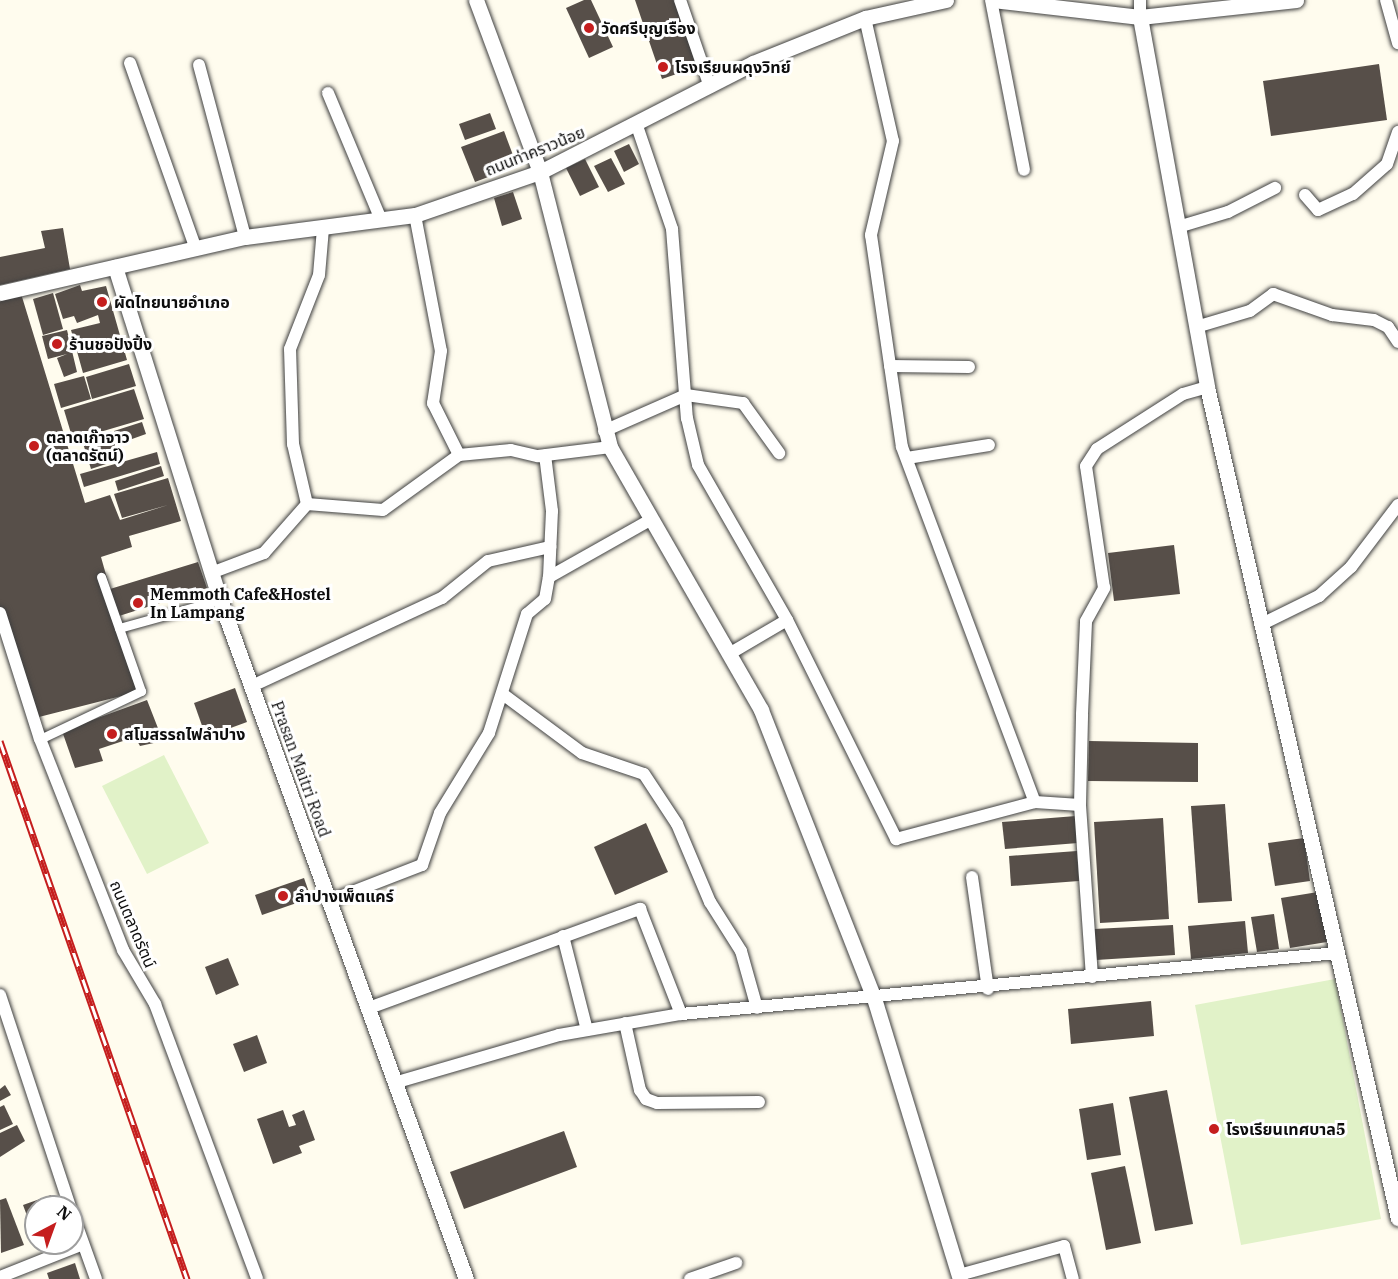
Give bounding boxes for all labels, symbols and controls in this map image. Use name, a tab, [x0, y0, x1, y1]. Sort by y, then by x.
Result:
place label: วัดศรีบุญเรือง	[601, 18, 696, 38]
marker: วัดศรีบุญเรือง	[582, 21, 596, 35]
place label: โรงเรียนผดุงวิทย์	[675, 57, 791, 77]
marker: โรงเรียนผดุงวิทย์	[656, 60, 670, 74]
street label: ถนนท่าคราวน้อย	[482, 122, 588, 180]
place label: ผัดไทยนายอำเภอ	[114, 292, 230, 312]
marker: ผัดไทยนายอำเภอ	[95, 295, 109, 309]
place label: ร้านชอปังปิ้ง	[69, 334, 152, 354]
marker: ร้านชอปังปิ้ง	[50, 337, 64, 351]
place label: ตลาดเก๊าจาว (ตลาดรัตน์)	[46, 427, 130, 465]
marker: ตลาดเก๊าจาว (ตลาดรัตน์)	[27, 439, 41, 453]
place label: Memmoth Cafe&Hostel In Lampang	[150, 584, 331, 622]
marker: Memmoth Cafe&Hostel In Lampang	[131, 596, 145, 610]
street label: Prasan Maitri Road	[267, 698, 335, 840]
place label: สโมสรรถไฟลำปาง	[124, 724, 245, 744]
marker: สโมสรรถไฟลำปาง	[105, 727, 119, 741]
street label: ถนนตลาดรัตน์	[106, 878, 160, 970]
place label: ลำปางเพ็ตแคร์	[295, 886, 394, 906]
marker: ลำปางเพ็ตแคร์	[276, 889, 290, 903]
place label: โรงเรียนเทศบาล5	[1226, 1119, 1346, 1139]
marker: โรงเรียนเทศบาล5	[1207, 1122, 1221, 1136]
north arrow	[24, 1195, 84, 1255]
text: N	[53, 1201, 76, 1225]

